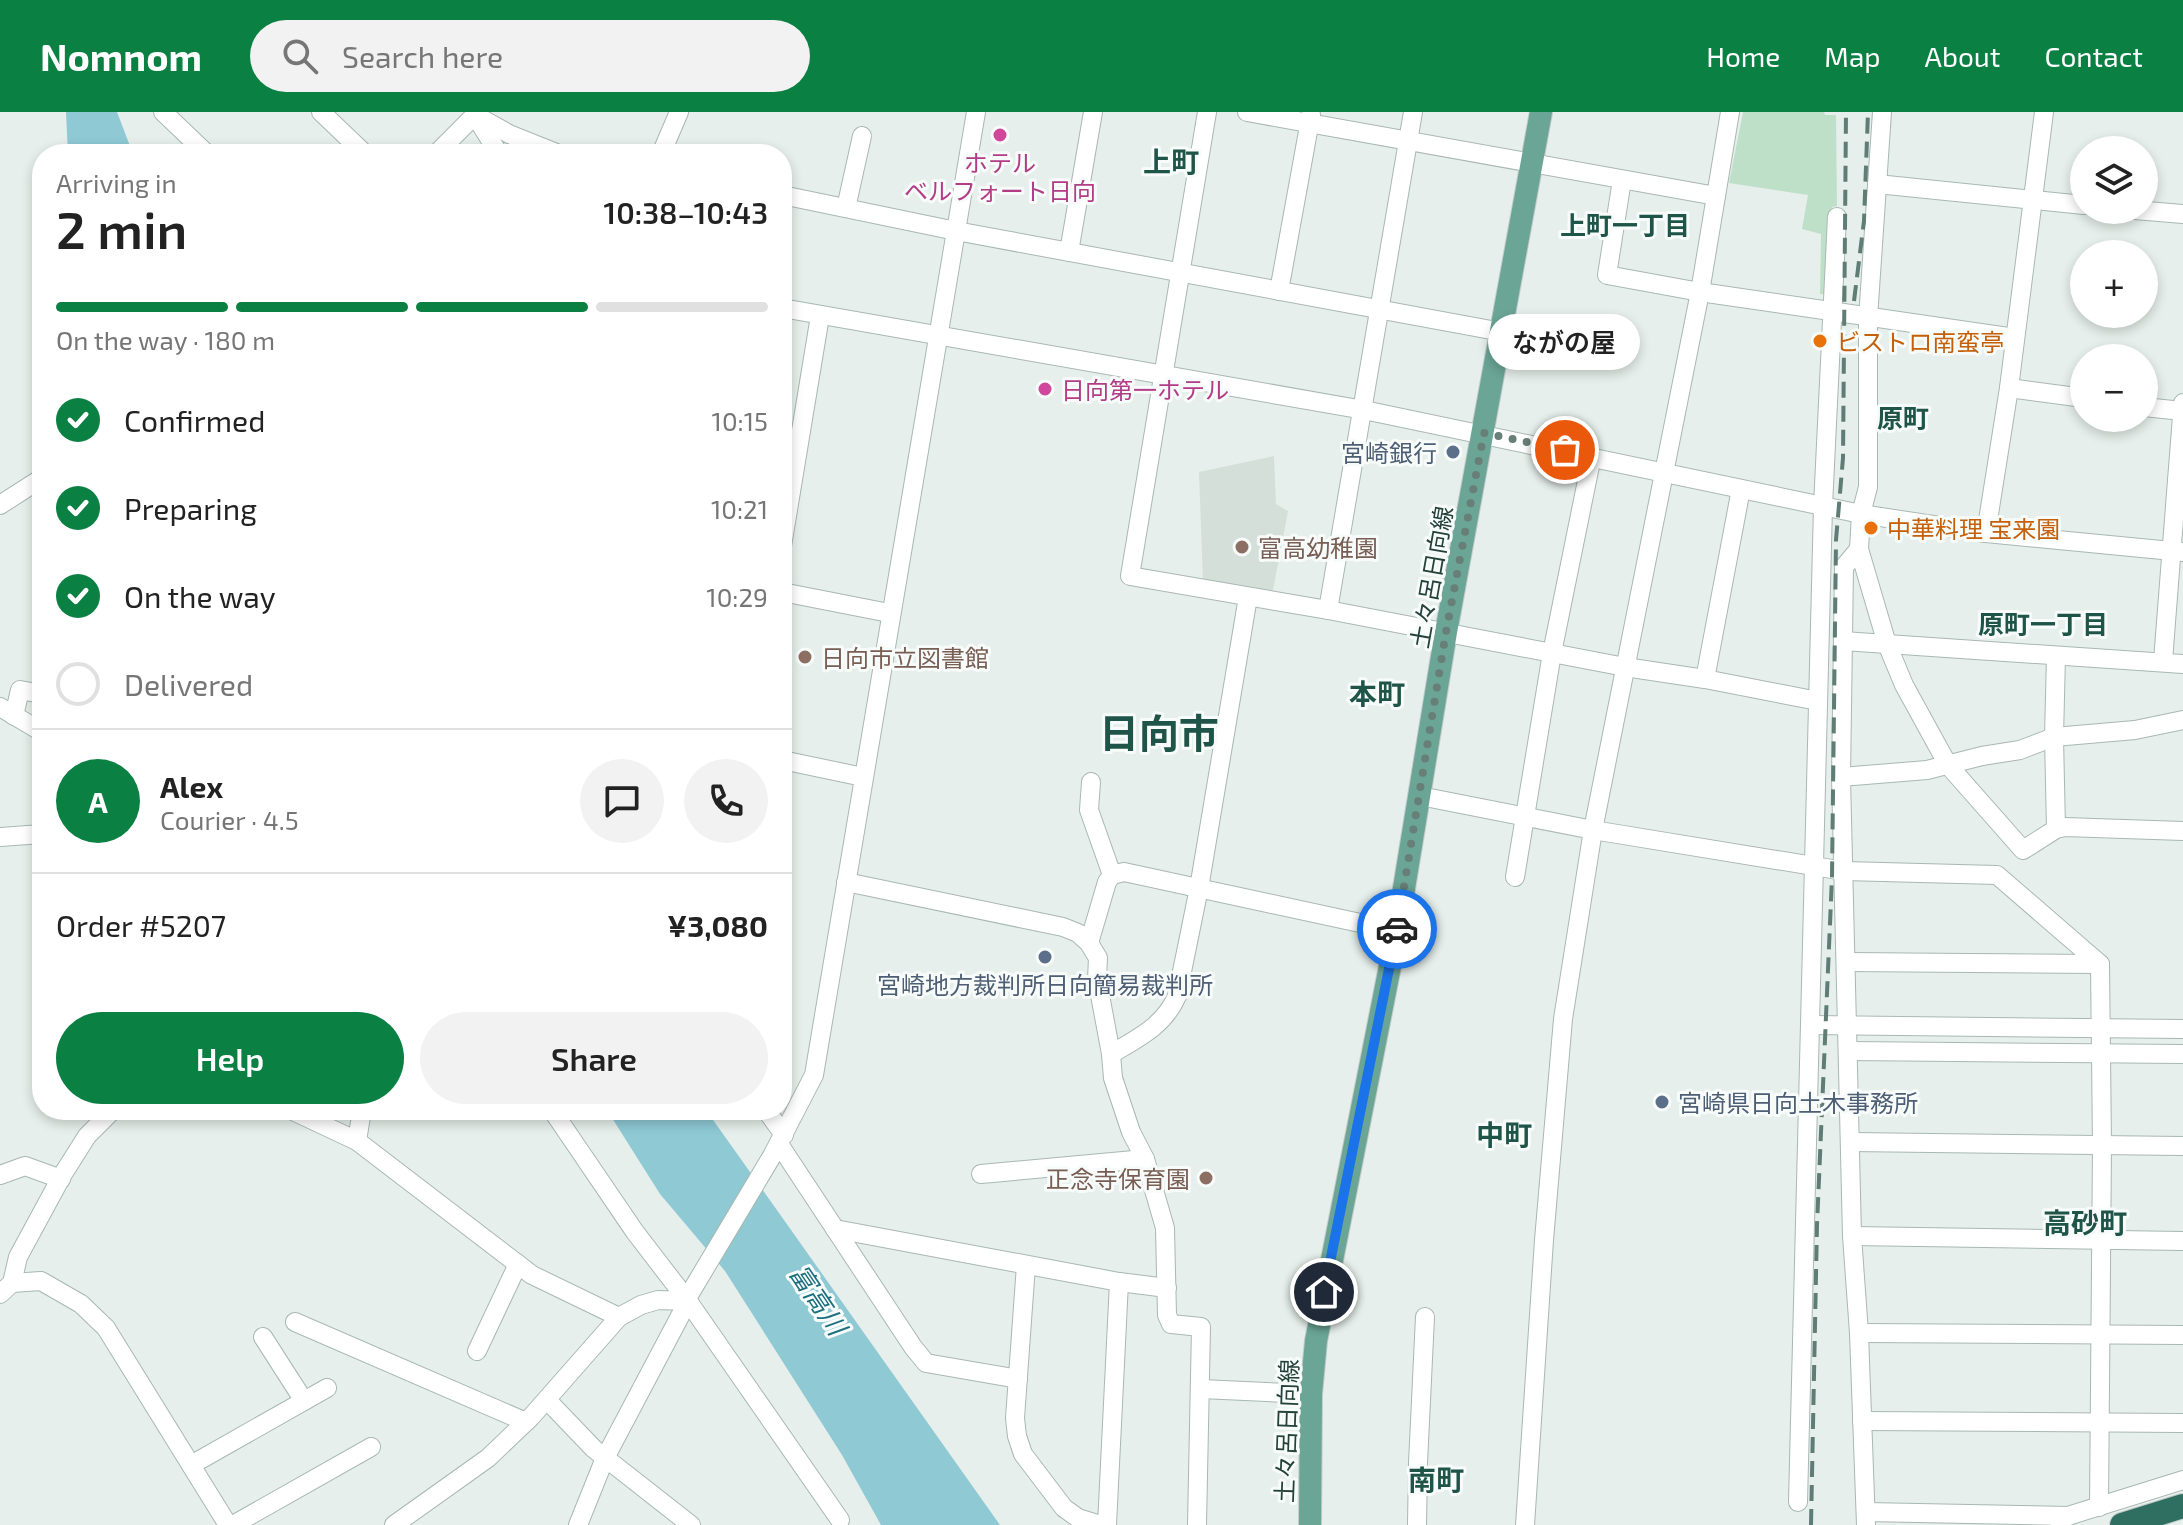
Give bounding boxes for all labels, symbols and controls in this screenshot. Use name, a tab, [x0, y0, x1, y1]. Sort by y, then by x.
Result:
search box	[250, 20, 810, 92]
text: Nomnom	[40, 33, 202, 79]
icon: search	[278, 34, 322, 78]
text: Search here	[342, 38, 503, 74]
text: Home	[1706, 39, 1780, 73]
text: Map	[1824, 39, 1881, 73]
text: About	[1925, 39, 2000, 73]
text: Contact	[2044, 39, 2143, 73]
marker: ホテル ベルフォート日向	[991, 126, 1009, 144]
map controls	[2070, 136, 2158, 432]
button: layers	[2070, 136, 2158, 224]
district label: 上町	[1143, 144, 1199, 178]
place label: ホテル ベルフォート日向	[904, 148, 1096, 205]
text: Arriving in	[56, 167, 177, 198]
text: 10:38–10:43	[604, 194, 768, 230]
text: 2 min	[56, 197, 187, 259]
district label: 上町一丁目	[1560, 209, 1690, 240]
button: +	[2070, 240, 2158, 328]
callout: ながの屋	[1489, 314, 1641, 370]
text: On the way · 180 m	[56, 324, 275, 355]
text: ながの屋	[1512, 326, 1616, 357]
place label: ビストロ南蛮亭	[1836, 327, 2004, 356]
marker: ビストロ南蛮亭	[1811, 332, 1829, 350]
button: −	[2070, 344, 2158, 432]
place label: 日向第一ホテル	[1061, 375, 1229, 404]
marker: 日向第一ホテル	[1036, 380, 1054, 398]
icon: check	[56, 398, 100, 442]
text: Confirmed	[124, 402, 265, 438]
district label: 原町	[1877, 402, 1929, 433]
text: 10:15	[712, 405, 768, 436]
pin	[1531, 416, 1599, 484]
icon: bag	[1543, 428, 1587, 472]
place label: 宮崎銀行	[1341, 438, 1437, 467]
marker: 宮崎銀行	[1444, 443, 1462, 461]
icon: check	[56, 486, 100, 530]
text: Preparing	[124, 490, 257, 526]
text: 10:21	[711, 493, 768, 524]
street label: 土々呂日向線	[1404, 504, 1458, 650]
place label: 中華料理 宝来園	[1887, 514, 2060, 543]
marker: 中華料理 宝来園	[1862, 519, 1880, 537]
place label: 富高幼稚園	[1258, 533, 1378, 562]
marker: 富高幼稚園	[1233, 538, 1251, 556]
icon: check	[56, 574, 100, 618]
text: On the way	[124, 578, 276, 614]
text: 10:29	[706, 581, 768, 612]
district label: 原町一丁目	[1978, 608, 2108, 639]
place label: 日向市立図書館	[821, 643, 989, 672]
marker: 日向市立図書館	[796, 648, 814, 666]
text: Delivered	[124, 666, 253, 702]
district label: 本町	[1349, 676, 1405, 710]
district label: 日向市	[1099, 708, 1219, 756]
button: chat	[580, 759, 664, 843]
button: phone	[684, 759, 768, 843]
text: Alex	[160, 768, 223, 804]
text: A	[88, 783, 108, 819]
text: Courier · 4.5	[160, 804, 299, 835]
courier	[1357, 889, 1437, 969]
text: Order #5207	[56, 907, 226, 943]
text: ¥3,080	[667, 907, 768, 943]
icon: car	[1375, 907, 1419, 951]
marker: 宮崎地方裁判所日向簡易裁判所	[1036, 948, 1054, 966]
place label: 宮崎地方裁判所日向簡易裁判所	[877, 970, 1213, 999]
button: Help	[56, 1012, 404, 1104]
button: Share	[420, 1012, 768, 1104]
place label: 宮崎県日向土木事務所	[1678, 1088, 1918, 1117]
marker: 宮崎県日向土木事務所	[1653, 1093, 1671, 1111]
district label: 中町	[1476, 1117, 1532, 1151]
place label: 正念寺保育園	[1046, 1164, 1190, 1193]
marker: 正念寺保育園	[1197, 1169, 1215, 1187]
district label: 高砂町	[2043, 1205, 2127, 1239]
water label: 富高川	[784, 1258, 855, 1342]
pin	[1290, 1258, 1358, 1326]
icon: home	[1302, 1270, 1346, 1314]
street label: 土々呂日向線	[1269, 1359, 1303, 1503]
district label: 南町	[1408, 1462, 1464, 1496]

